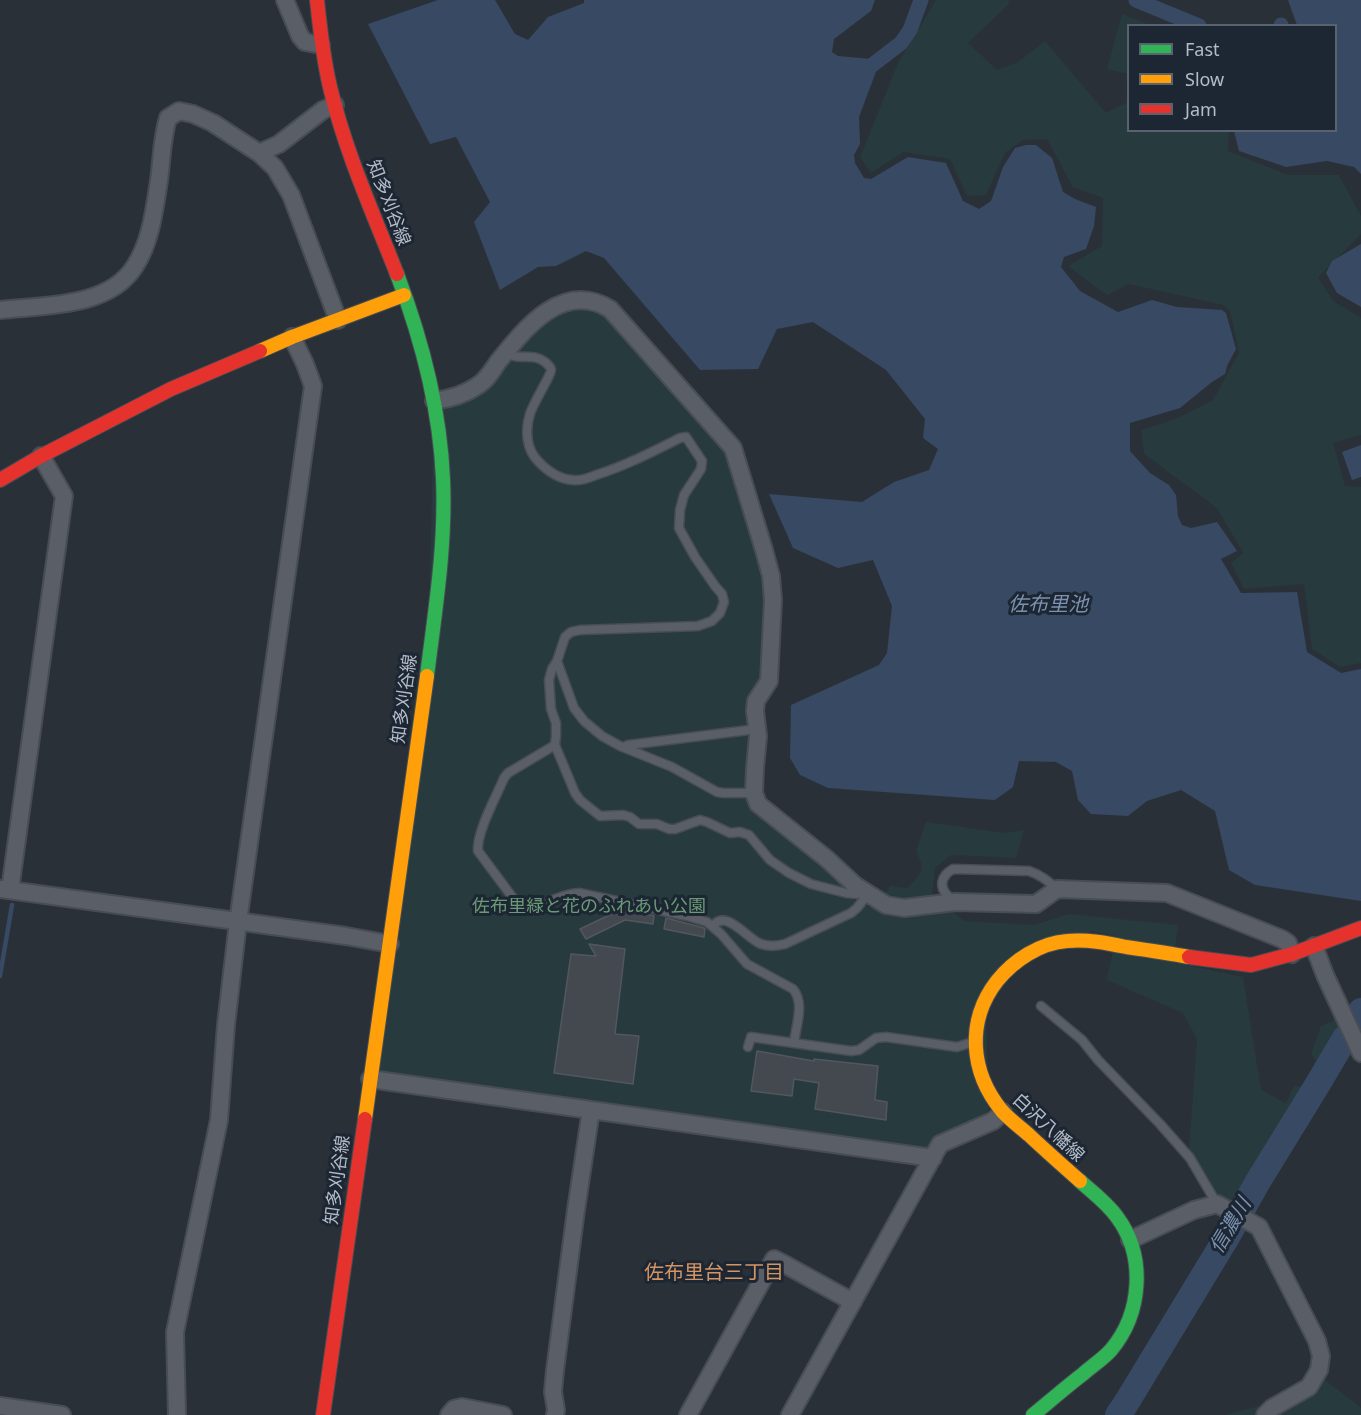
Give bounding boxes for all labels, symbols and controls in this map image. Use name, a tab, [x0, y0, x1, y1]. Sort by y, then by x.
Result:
legend	[1127, 24, 1337, 132]
text: Fast	[1185, 37, 1220, 61]
text: Slow	[1185, 67, 1224, 91]
text: Jam	[1185, 97, 1217, 121]
street label: 知多刈谷線	[362, 157, 414, 249]
water label: 佐布里池	[1008, 593, 1088, 617]
street label: 知多刈谷線	[388, 653, 422, 745]
park label: 佐布里緑と花のふれあい公園	[472, 896, 706, 918]
street label: 白沢八幡線	[1008, 1089, 1088, 1167]
street label: 知多刈谷線	[321, 1134, 355, 1226]
water label: 信濃川	[1205, 1194, 1257, 1258]
district label: 佐布里台三丁目	[644, 1261, 784, 1285]

